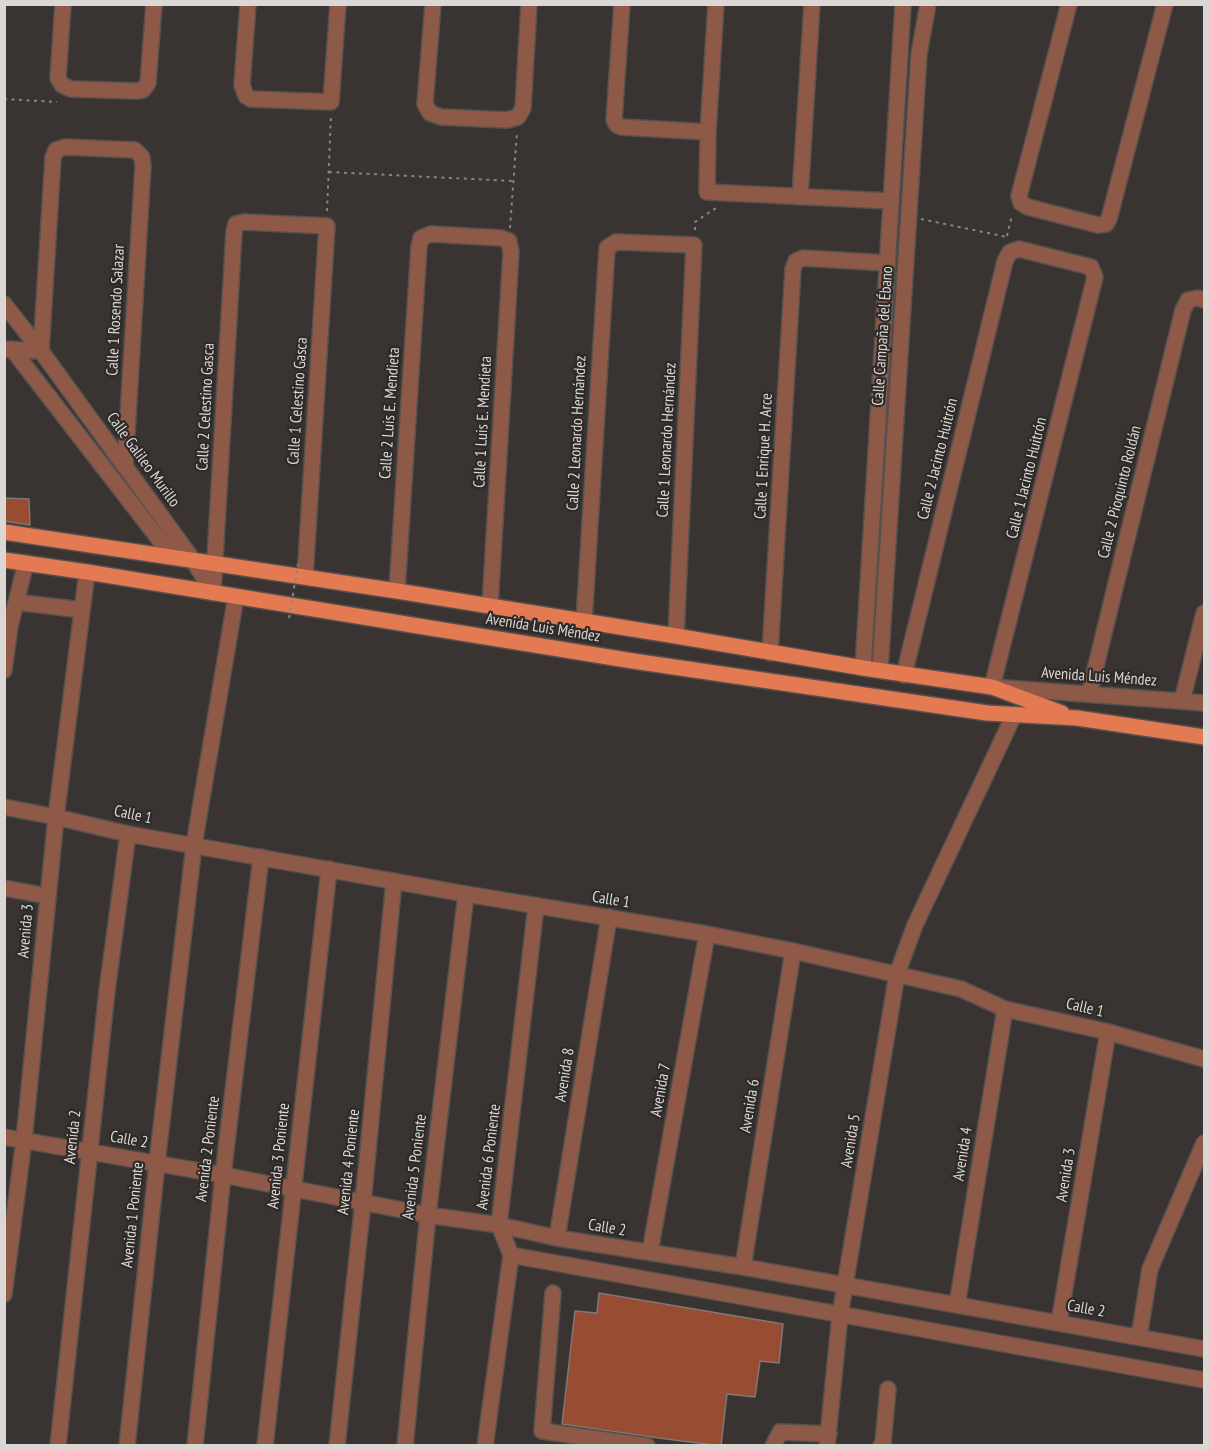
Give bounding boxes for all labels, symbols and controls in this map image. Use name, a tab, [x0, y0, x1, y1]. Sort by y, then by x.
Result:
street label: Calle 1 Rosendo Salazar	[103, 244, 129, 376]
street label: Calle Campaña del Ébano	[869, 266, 897, 406]
street label: Calle 1 Celestino Gasca	[284, 337, 312, 465]
street label: Calle 2 Celestino Gasca	[193, 343, 219, 471]
street label: Calle 2 Luis E. Mendieta	[376, 347, 404, 479]
street label: Calle 2 Leonardo Hernández	[563, 355, 591, 511]
street label: Calle 1 Luis E. Mendieta	[470, 356, 496, 488]
street label: Calle 1 Leonardo Hernández	[653, 362, 681, 518]
street label: Calle 1 Enrique H. Arce	[751, 393, 777, 519]
street label: Calle 2 Jacinto Huitrón	[914, 396, 962, 522]
street label: Calle Galileo Murillo	[102, 409, 184, 511]
street label: Calle 1 Jacinto Huitrón	[1003, 415, 1051, 541]
street label: Calle 2 Pioquinto Roldán	[1094, 424, 1146, 560]
street label: Avenida Luis Méndez	[484, 609, 602, 647]
street label: Avenida Luis Méndez	[1041, 663, 1157, 691]
street label: Calle 1	[112, 802, 154, 828]
street label: Calle 1	[591, 888, 631, 912]
street label: Avenida 3	[14, 903, 38, 959]
street label: Calle 1	[1064, 994, 1106, 1022]
street label: Avenida 8	[551, 1047, 579, 1103]
street label: Avenida 7	[647, 1062, 675, 1118]
street label: Avenida 6	[736, 1078, 764, 1134]
street label: Avenida 2 Poniente	[192, 1095, 224, 1203]
street label: Avenida 3 Poniente	[264, 1102, 294, 1210]
street label: Avenida 6 Poniente	[473, 1103, 505, 1211]
street label: Avenida 4 Poniente	[334, 1108, 364, 1216]
street label: Avenida 2	[61, 1109, 85, 1165]
street label: Avenida 5 Poniente	[399, 1113, 431, 1221]
street label: Avenida 5	[837, 1113, 865, 1169]
street label: Avenida 4	[949, 1126, 977, 1182]
street label: Calle 2	[109, 1127, 149, 1153]
street label: Avenida 3	[1052, 1147, 1080, 1203]
street label: Avenida 1 Poniente	[118, 1161, 148, 1269]
street label: Calle 2	[587, 1216, 627, 1240]
street label: Calle 2	[1066, 1296, 1106, 1322]

